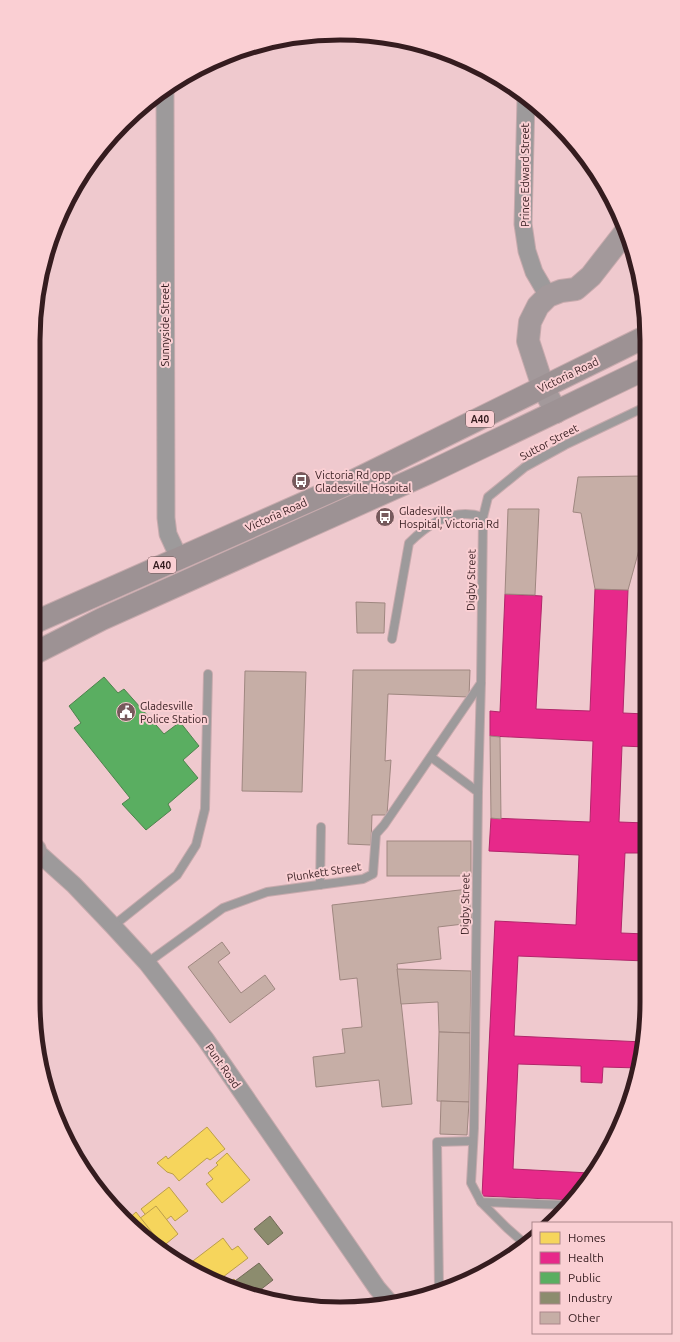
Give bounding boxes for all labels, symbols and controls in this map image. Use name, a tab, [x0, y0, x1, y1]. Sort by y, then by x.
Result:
street label: Prince Edward Street	[519, 122, 531, 227]
street label: Sunnyside Street	[159, 283, 171, 367]
street label: Victoria Road	[536, 355, 600, 395]
road number: A40	[466, 411, 494, 427]
street label: Suttor Street	[518, 421, 581, 462]
place label: Victoria Rd opp Gladesville Hospital	[315, 469, 411, 494]
bus stop icon: Victoria Rd opp Gladesville Hospital	[290, 470, 312, 492]
street label: Victoria Road	[243, 496, 309, 534]
place label: Gladesville Hospital, Victoria Rd	[399, 505, 499, 530]
bus stop icon: Gladesville Hospital, Victoria Rd	[374, 506, 396, 528]
street label: Digby Street	[464, 548, 478, 611]
road number: A40	[148, 557, 176, 573]
place label: Gladesville Police Station	[140, 700, 208, 725]
public building icon: Gladesville Police Station	[115, 701, 137, 723]
street label: Plunkett Street	[286, 860, 363, 884]
street label: Digby Street	[458, 872, 472, 935]
street label: Punt Road	[203, 1042, 243, 1090]
legend	[532, 1222, 672, 1334]
text: Homes	[568, 1231, 606, 1244]
text: Health	[568, 1251, 604, 1264]
text: Public	[568, 1271, 601, 1284]
text: Industry	[568, 1291, 613, 1304]
text: Other	[568, 1311, 601, 1324]

